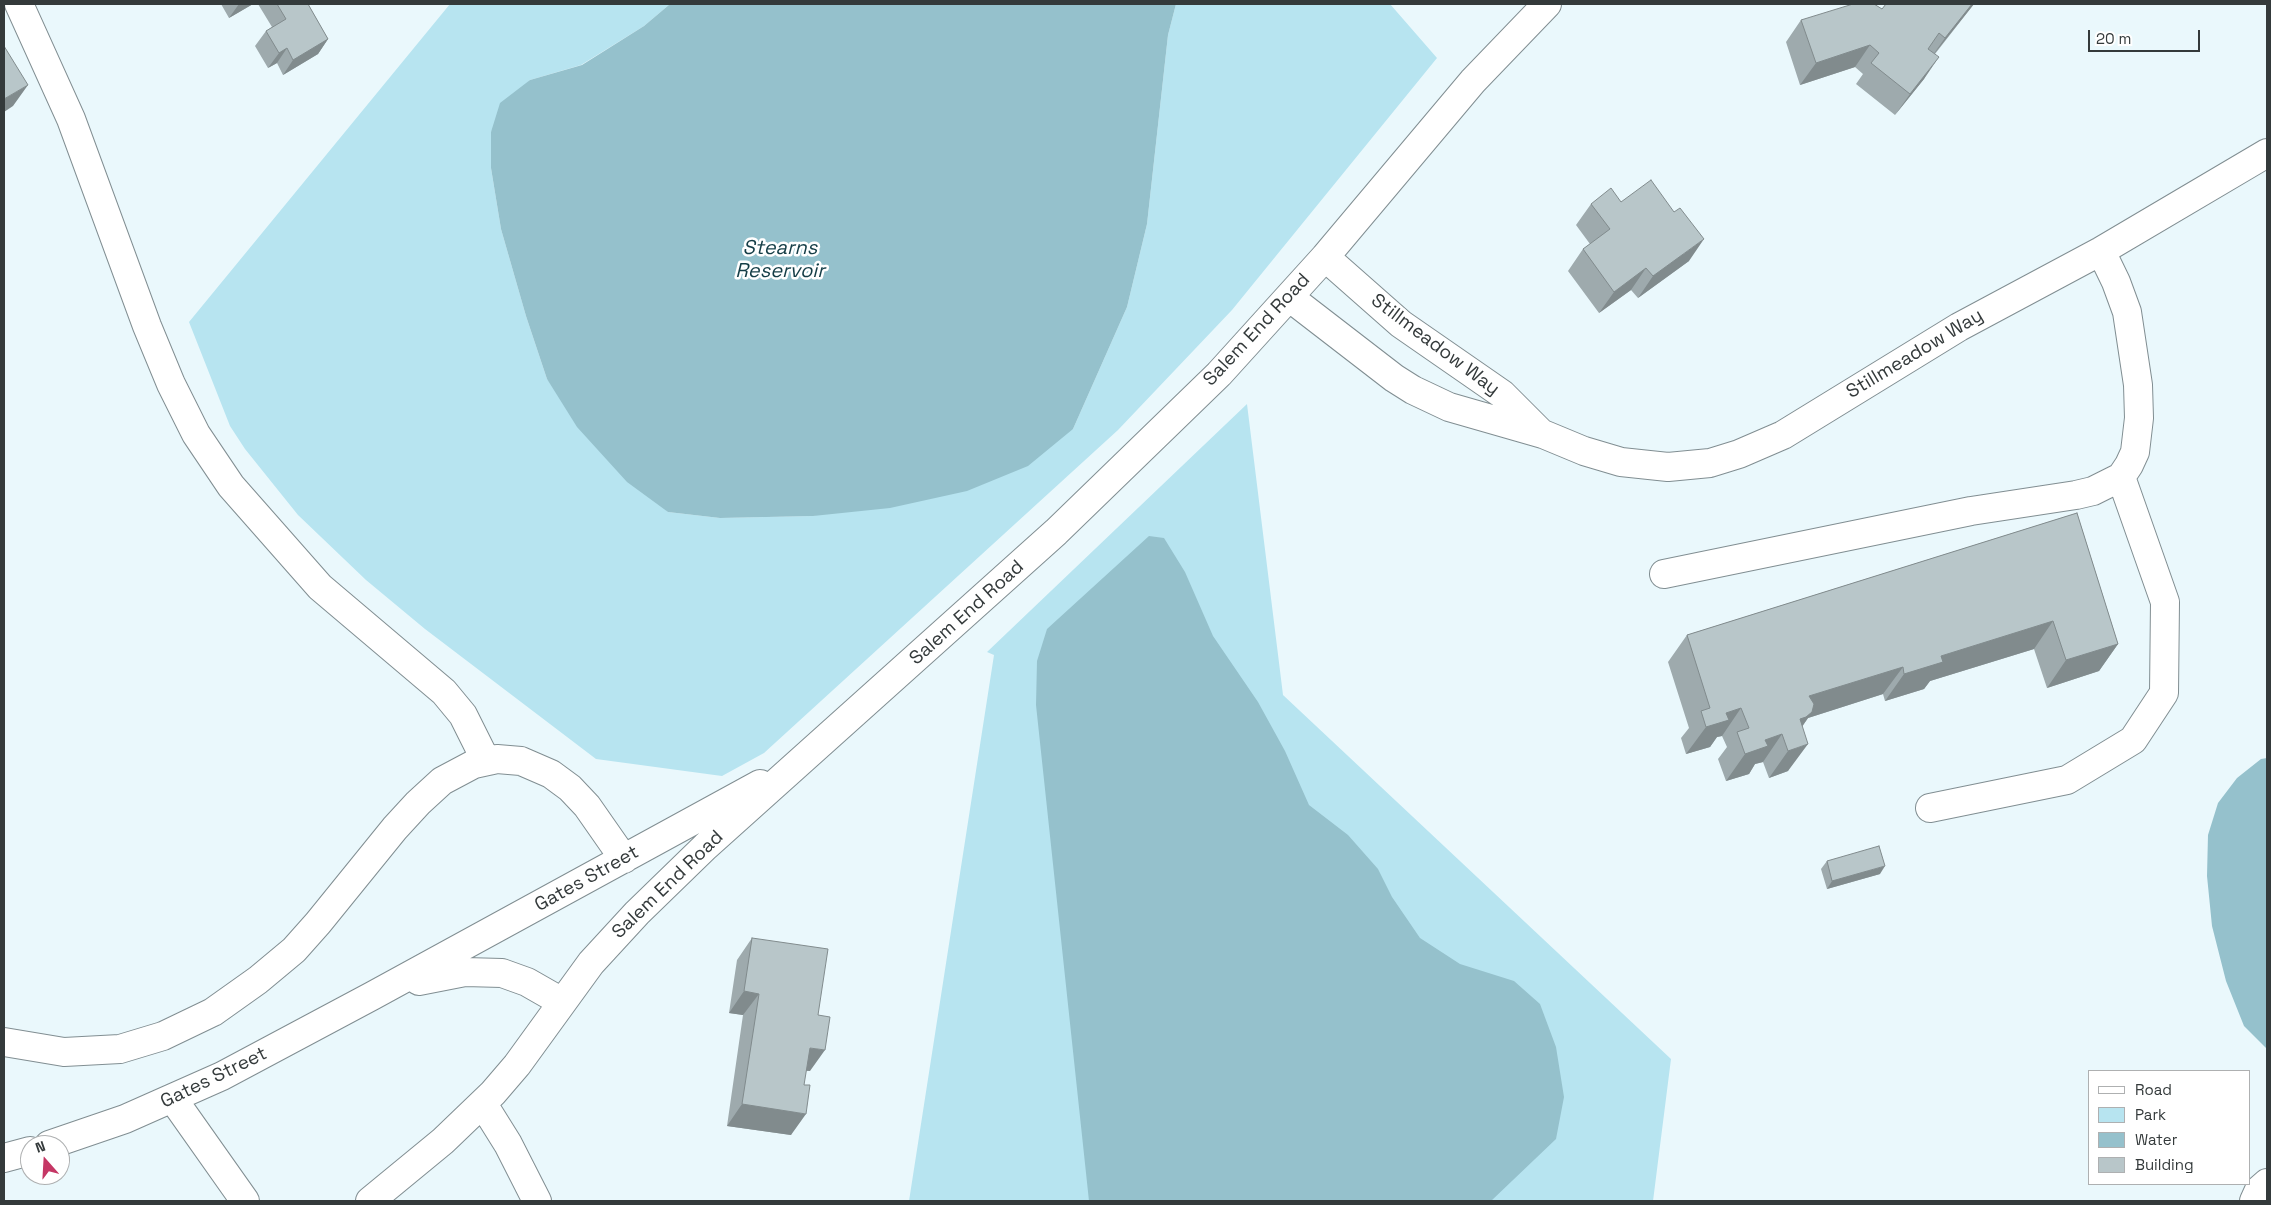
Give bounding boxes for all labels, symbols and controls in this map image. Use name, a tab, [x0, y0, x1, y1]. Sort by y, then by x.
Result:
scale bar	[2091, 20, 2204, 52]
text: 20 m	[2096, 29, 2131, 48]
water label: Stearns Reservoir	[735, 237, 825, 284]
street label: Salem End Road	[1199, 269, 1315, 391]
street label: Stillmeadow Way	[1366, 289, 1504, 401]
street label: Stillmeadow Way	[1843, 304, 1987, 404]
street label: Salem End Road	[905, 556, 1029, 670]
street label: Salem End Road	[608, 826, 728, 944]
street label: Gates Street	[531, 841, 643, 917]
street label: Gates Street	[157, 1042, 271, 1114]
legend	[2088, 1070, 2251, 1185]
text: Road	[2135, 1080, 2172, 1099]
text: Park	[2135, 1105, 2166, 1124]
text: Water	[2135, 1130, 2177, 1149]
north arrow	[20, 1135, 70, 1185]
text: N	[33, 1137, 48, 1157]
text: Building	[2135, 1155, 2194, 1174]

